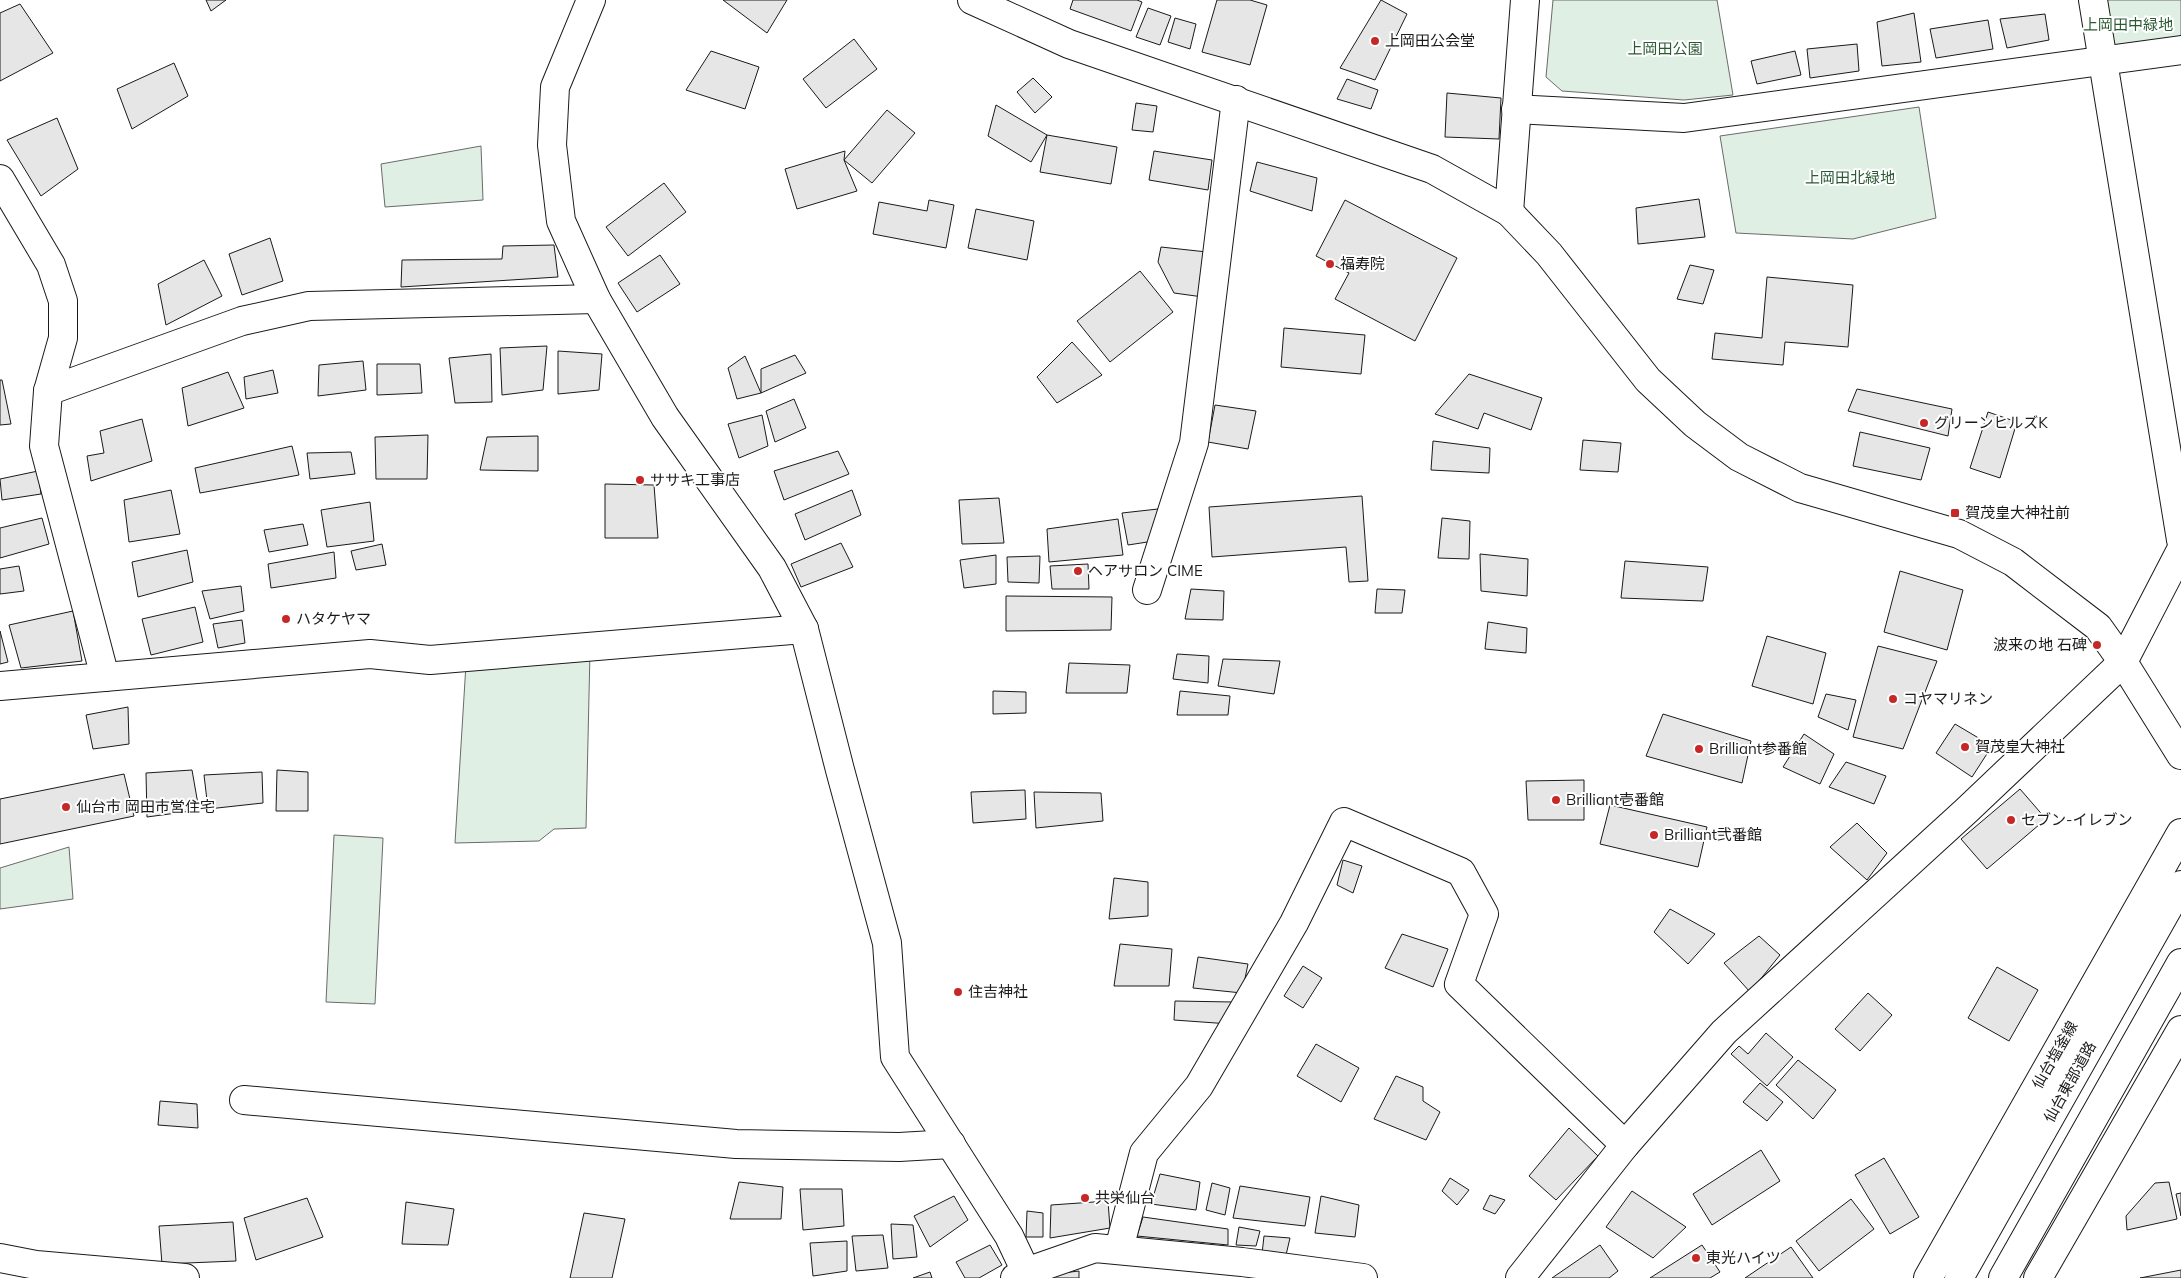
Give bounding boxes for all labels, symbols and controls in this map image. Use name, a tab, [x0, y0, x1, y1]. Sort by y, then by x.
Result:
park label: 上岡田中緑地	[2083, 15, 2173, 34]
place label: 上岡田公会堂	[1385, 31, 1475, 50]
marker: 上岡田公会堂	[1369, 35, 1381, 47]
park label: 上岡田公園	[1627, 39, 1703, 58]
park label: 上岡田北緑地	[1805, 168, 1895, 187]
place label: 福寿院	[1340, 254, 1385, 273]
marker: 福寿院	[1324, 258, 1336, 270]
place label: グリーンヒルズK	[1934, 413, 2048, 432]
marker: グリーンヒルズK	[1918, 417, 1930, 429]
place label: ササキ工事店	[650, 470, 740, 489]
marker: ササキ工事店	[634, 474, 646, 486]
place label: 賀茂皇大神社前	[1965, 503, 2070, 522]
marker: 賀茂皇大神社前	[1949, 507, 1961, 519]
place label: ヘアサロン CIME	[1088, 561, 1203, 580]
marker: ヘアサロン CIME	[1072, 565, 1084, 577]
place label: ハタケヤマ	[296, 609, 371, 628]
marker: ハタケヤマ	[280, 613, 292, 625]
place label: 波来の地 石碑	[1993, 635, 2087, 654]
marker: 波来の地 石碑	[2091, 639, 2103, 651]
place label: コヤマリネン	[1903, 689, 1993, 708]
marker: コヤマリネン	[1887, 693, 1899, 705]
place label: 賀茂皇大神社	[1975, 737, 2065, 756]
place label: Brilliant参番館	[1709, 739, 1807, 758]
marker: 賀茂皇大神社	[1959, 741, 1971, 753]
marker: Brilliant参番館	[1693, 743, 1705, 755]
place label: Brilliant壱番館	[1566, 790, 1664, 809]
marker: Brilliant壱番館	[1550, 794, 1562, 806]
place label: 仙台市 岡田市営住宅	[76, 797, 215, 816]
marker: 仙台市 岡田市営住宅	[60, 801, 72, 813]
place label: セブン-イレブン	[2021, 810, 2132, 829]
marker: セブン-イレブン	[2005, 814, 2017, 826]
place label: Brilliant弐番館	[1664, 825, 1762, 844]
marker: Brilliant弐番館	[1648, 829, 1660, 841]
place label: 住吉神社	[968, 982, 1028, 1001]
marker: 住吉神社	[952, 986, 964, 998]
street label: 仙台塩釜線	[2028, 1018, 2082, 1092]
street label: 仙台東部道路	[2039, 1038, 2100, 1126]
place label: 共栄仙台	[1095, 1188, 1155, 1207]
marker: 共栄仙台	[1079, 1192, 1091, 1204]
place label: 東光ハイツ	[1706, 1248, 1781, 1267]
marker: 東光ハイツ	[1690, 1252, 1702, 1264]

